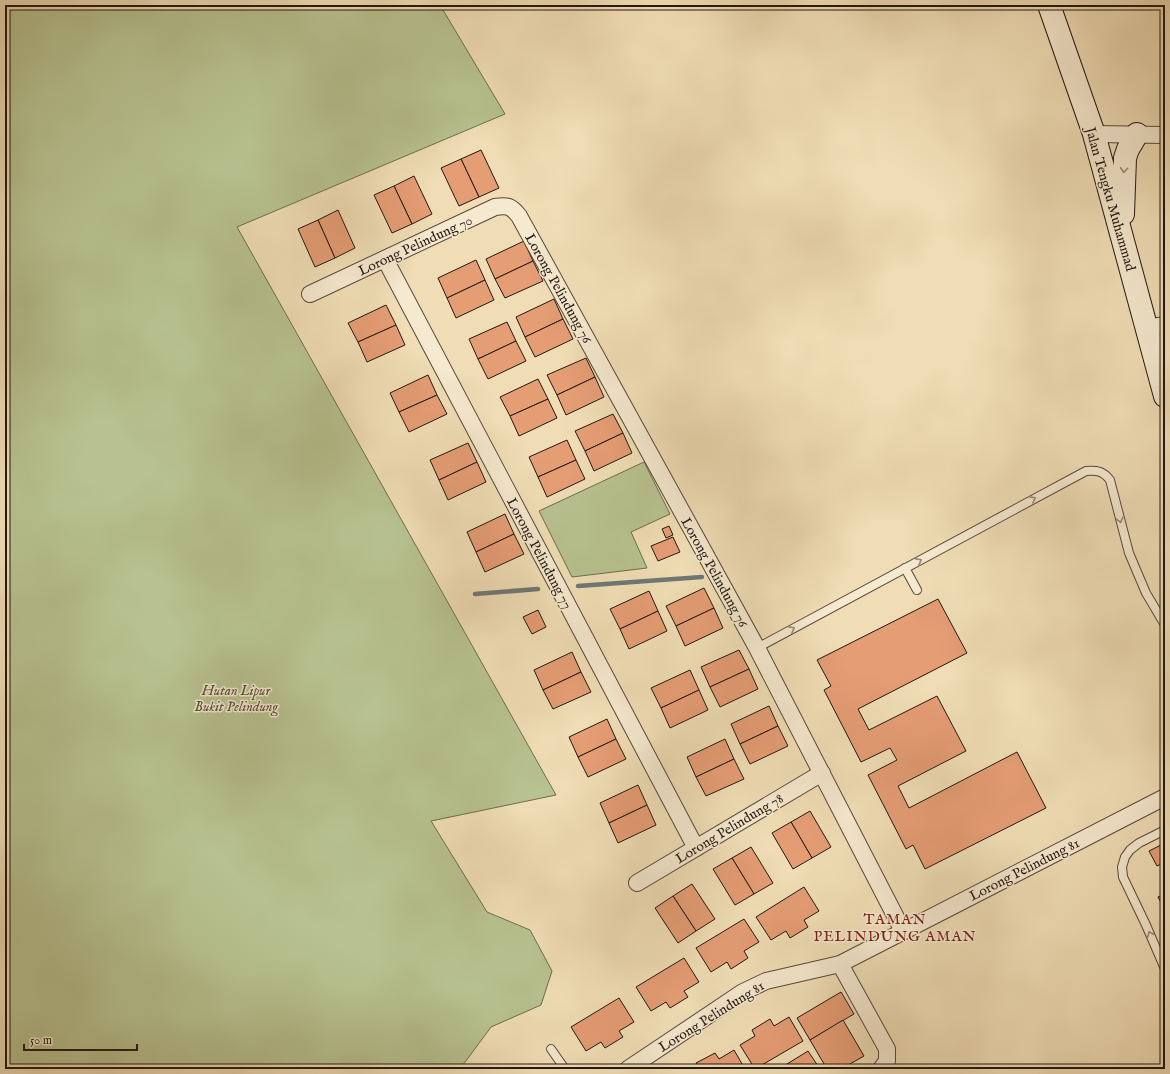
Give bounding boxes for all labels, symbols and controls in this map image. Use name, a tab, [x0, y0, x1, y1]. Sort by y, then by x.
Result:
street label: Jalan Tengku Muhammad	[1080, 123, 1139, 274]
one-way arrow	[1120, 167, 1129, 173]
street label: Lorong Pelindung 70	[355, 212, 476, 280]
street label: Lorong Pelindung 76	[520, 230, 596, 348]
street label: Lorong Pelindung 77	[502, 495, 576, 612]
one-way arrow	[1029, 497, 1036, 504]
street label: Lorong Pelindung 76	[676, 514, 752, 632]
one-way arrow	[1116, 517, 1124, 523]
one-way arrow	[914, 558, 922, 566]
one-way arrow	[788, 627, 795, 634]
park label: Hutan Lipur Bukit Pelindung	[194, 682, 278, 717]
street label: Lorong Pelindung 78	[672, 790, 787, 868]
street label: Lorong Pelindung 81	[966, 834, 1083, 905]
district label: TAMAN PELINDUNG AMAN	[813, 910, 977, 946]
one-way arrow	[1146, 930, 1154, 937]
street label: Lorong Pelindung 81	[655, 977, 768, 1057]
scale bar	[24, 1026, 137, 1052]
text: 50 m	[30, 1033, 52, 1048]

